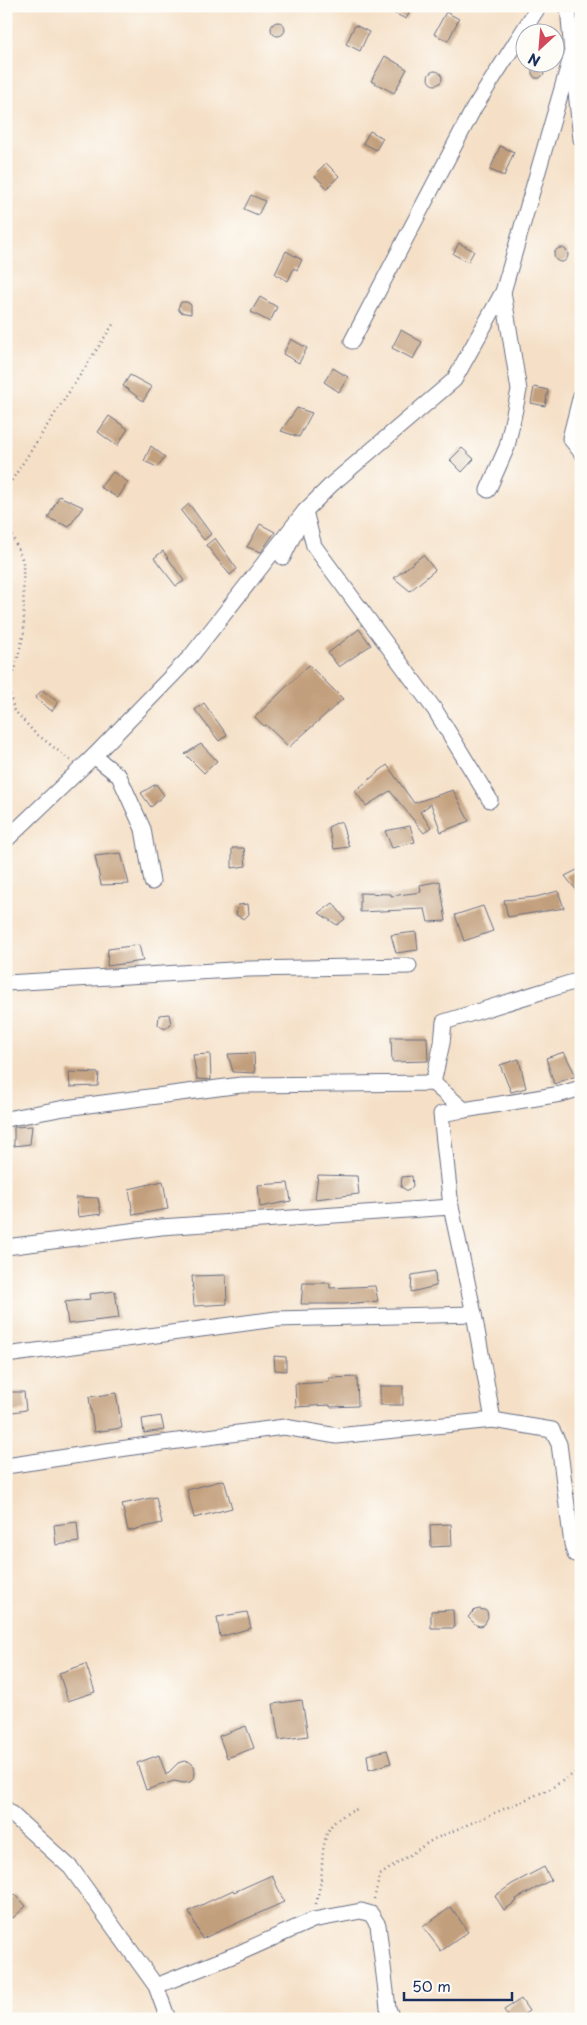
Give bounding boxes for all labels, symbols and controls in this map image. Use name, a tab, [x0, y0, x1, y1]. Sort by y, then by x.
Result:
north arrow	[514, 22, 564, 72]
text: N	[524, 48, 544, 72]
scale bar	[404, 1970, 512, 2002]
text: 50 m	[412, 1974, 451, 1997]

